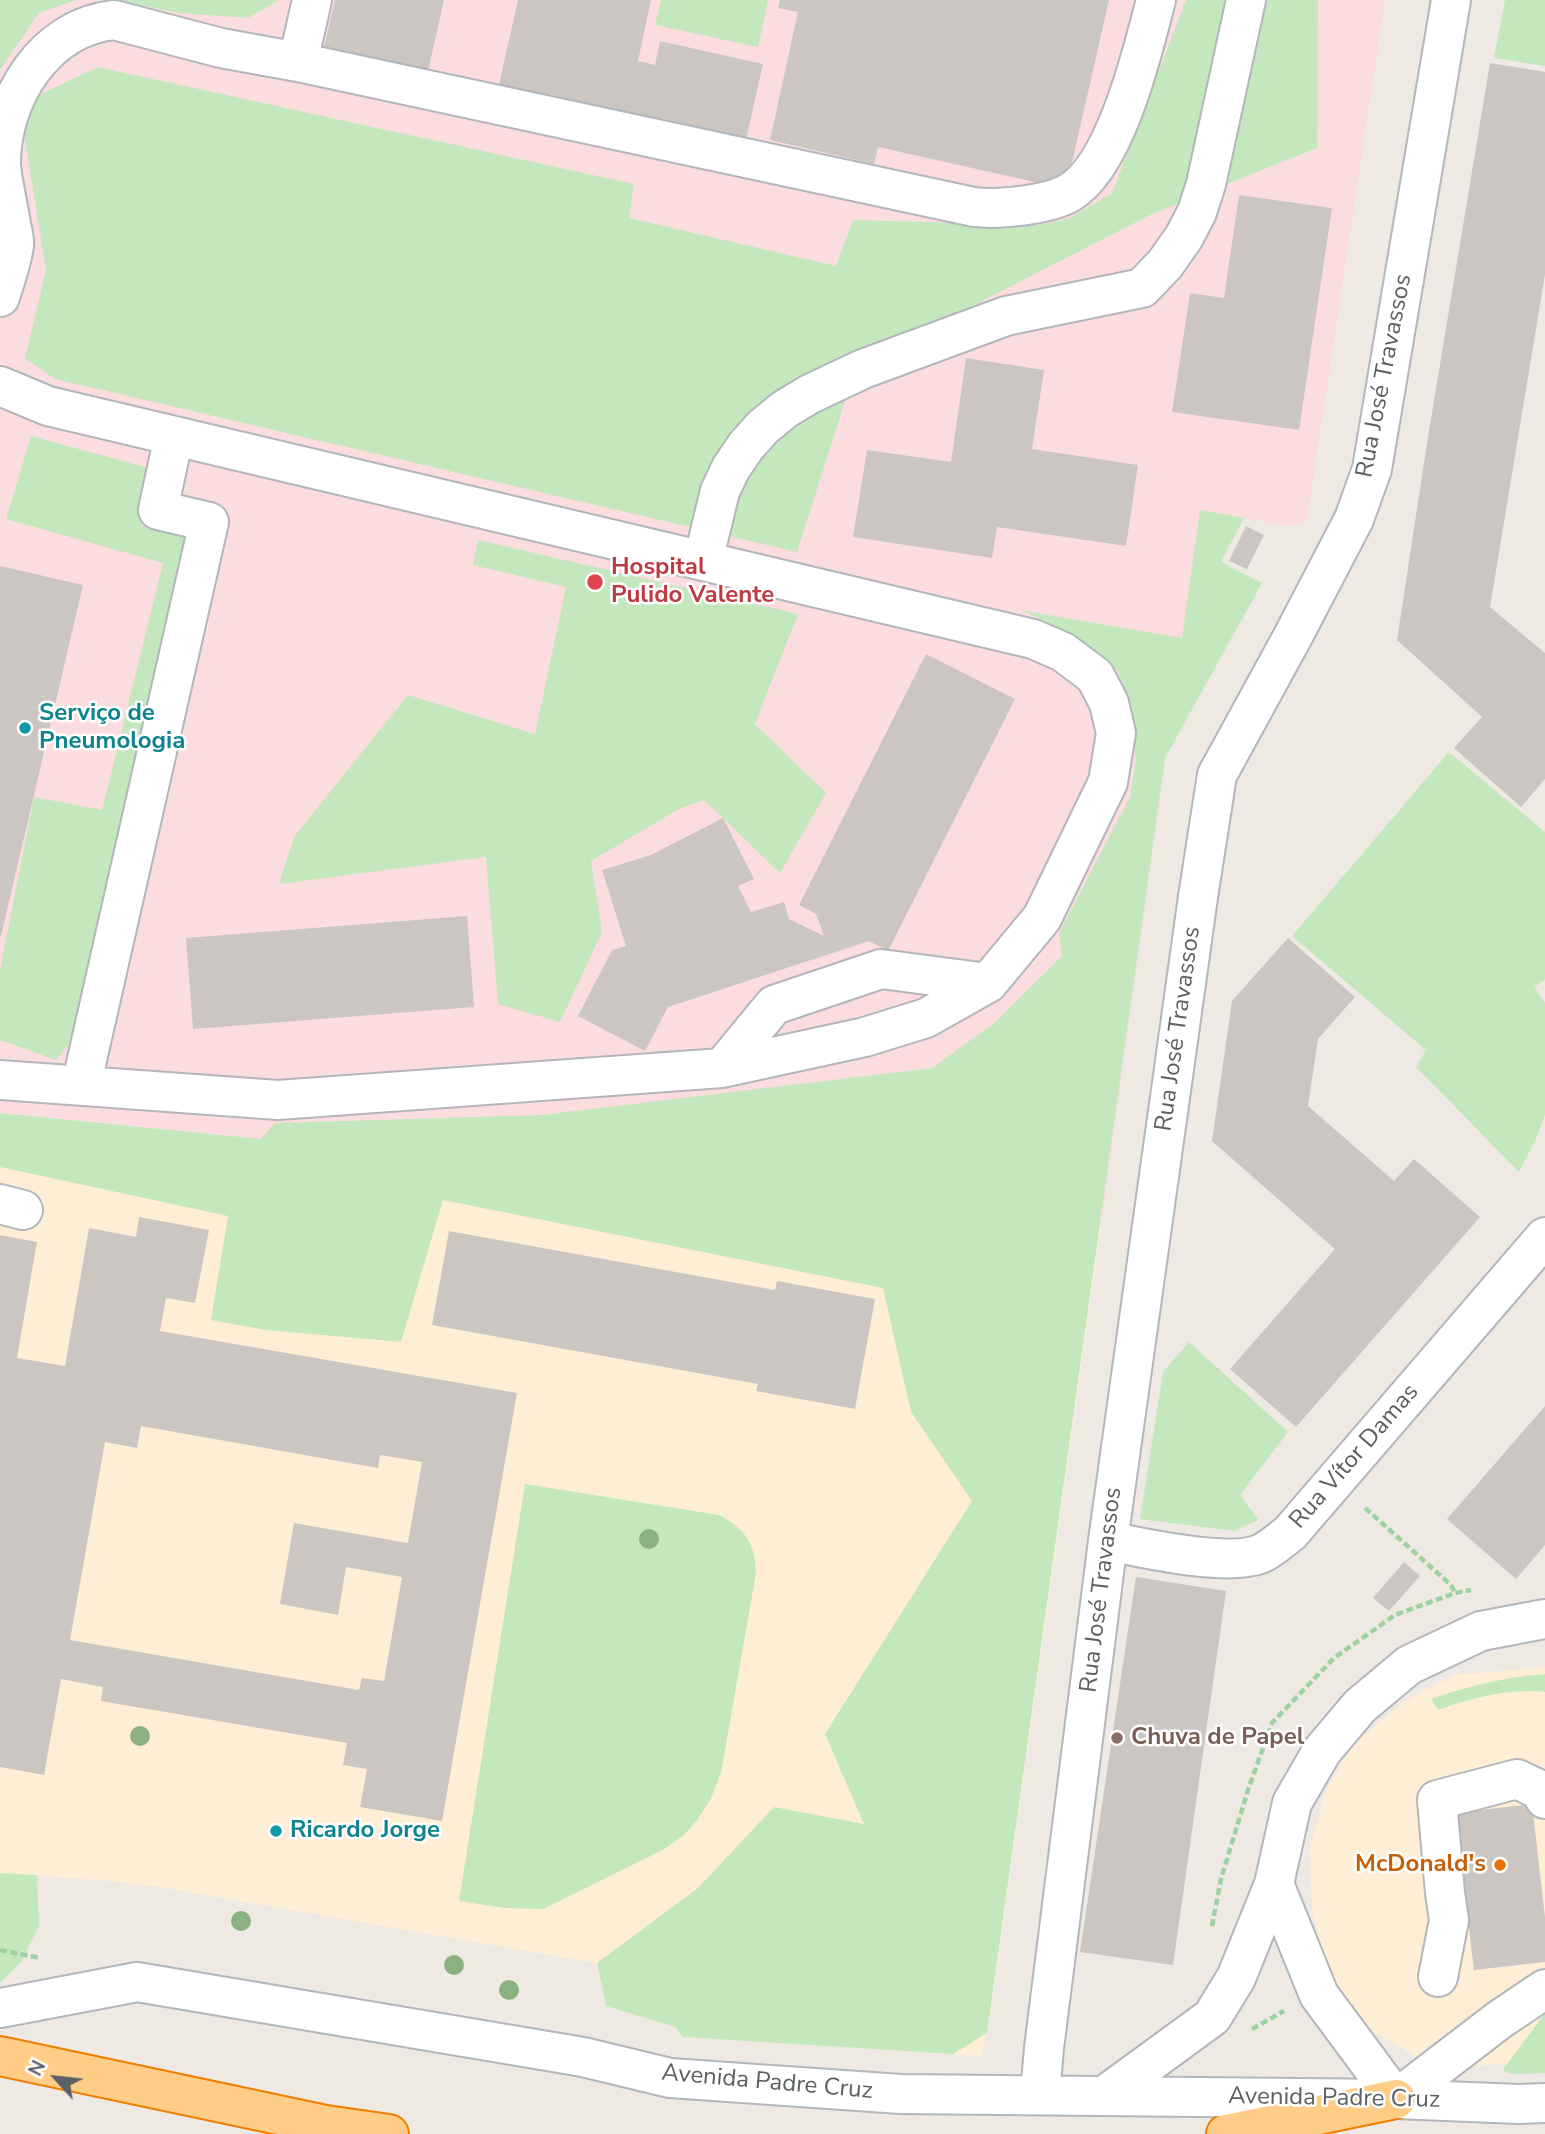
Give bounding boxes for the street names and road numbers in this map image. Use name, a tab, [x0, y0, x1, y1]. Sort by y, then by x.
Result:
street label: Rua José Travassos	[1351, 272, 1419, 480]
street label: Rua José Travassos	[1150, 925, 1208, 1133]
street label: Rua Vítor Damas	[1284, 1379, 1426, 1535]
street label: Rua José Travassos	[1075, 1486, 1129, 1694]
street label: Avenida Padre Cruz	[660, 2059, 874, 2107]
street label: Avenida Padre Cruz	[1228, 2083, 1440, 2115]

